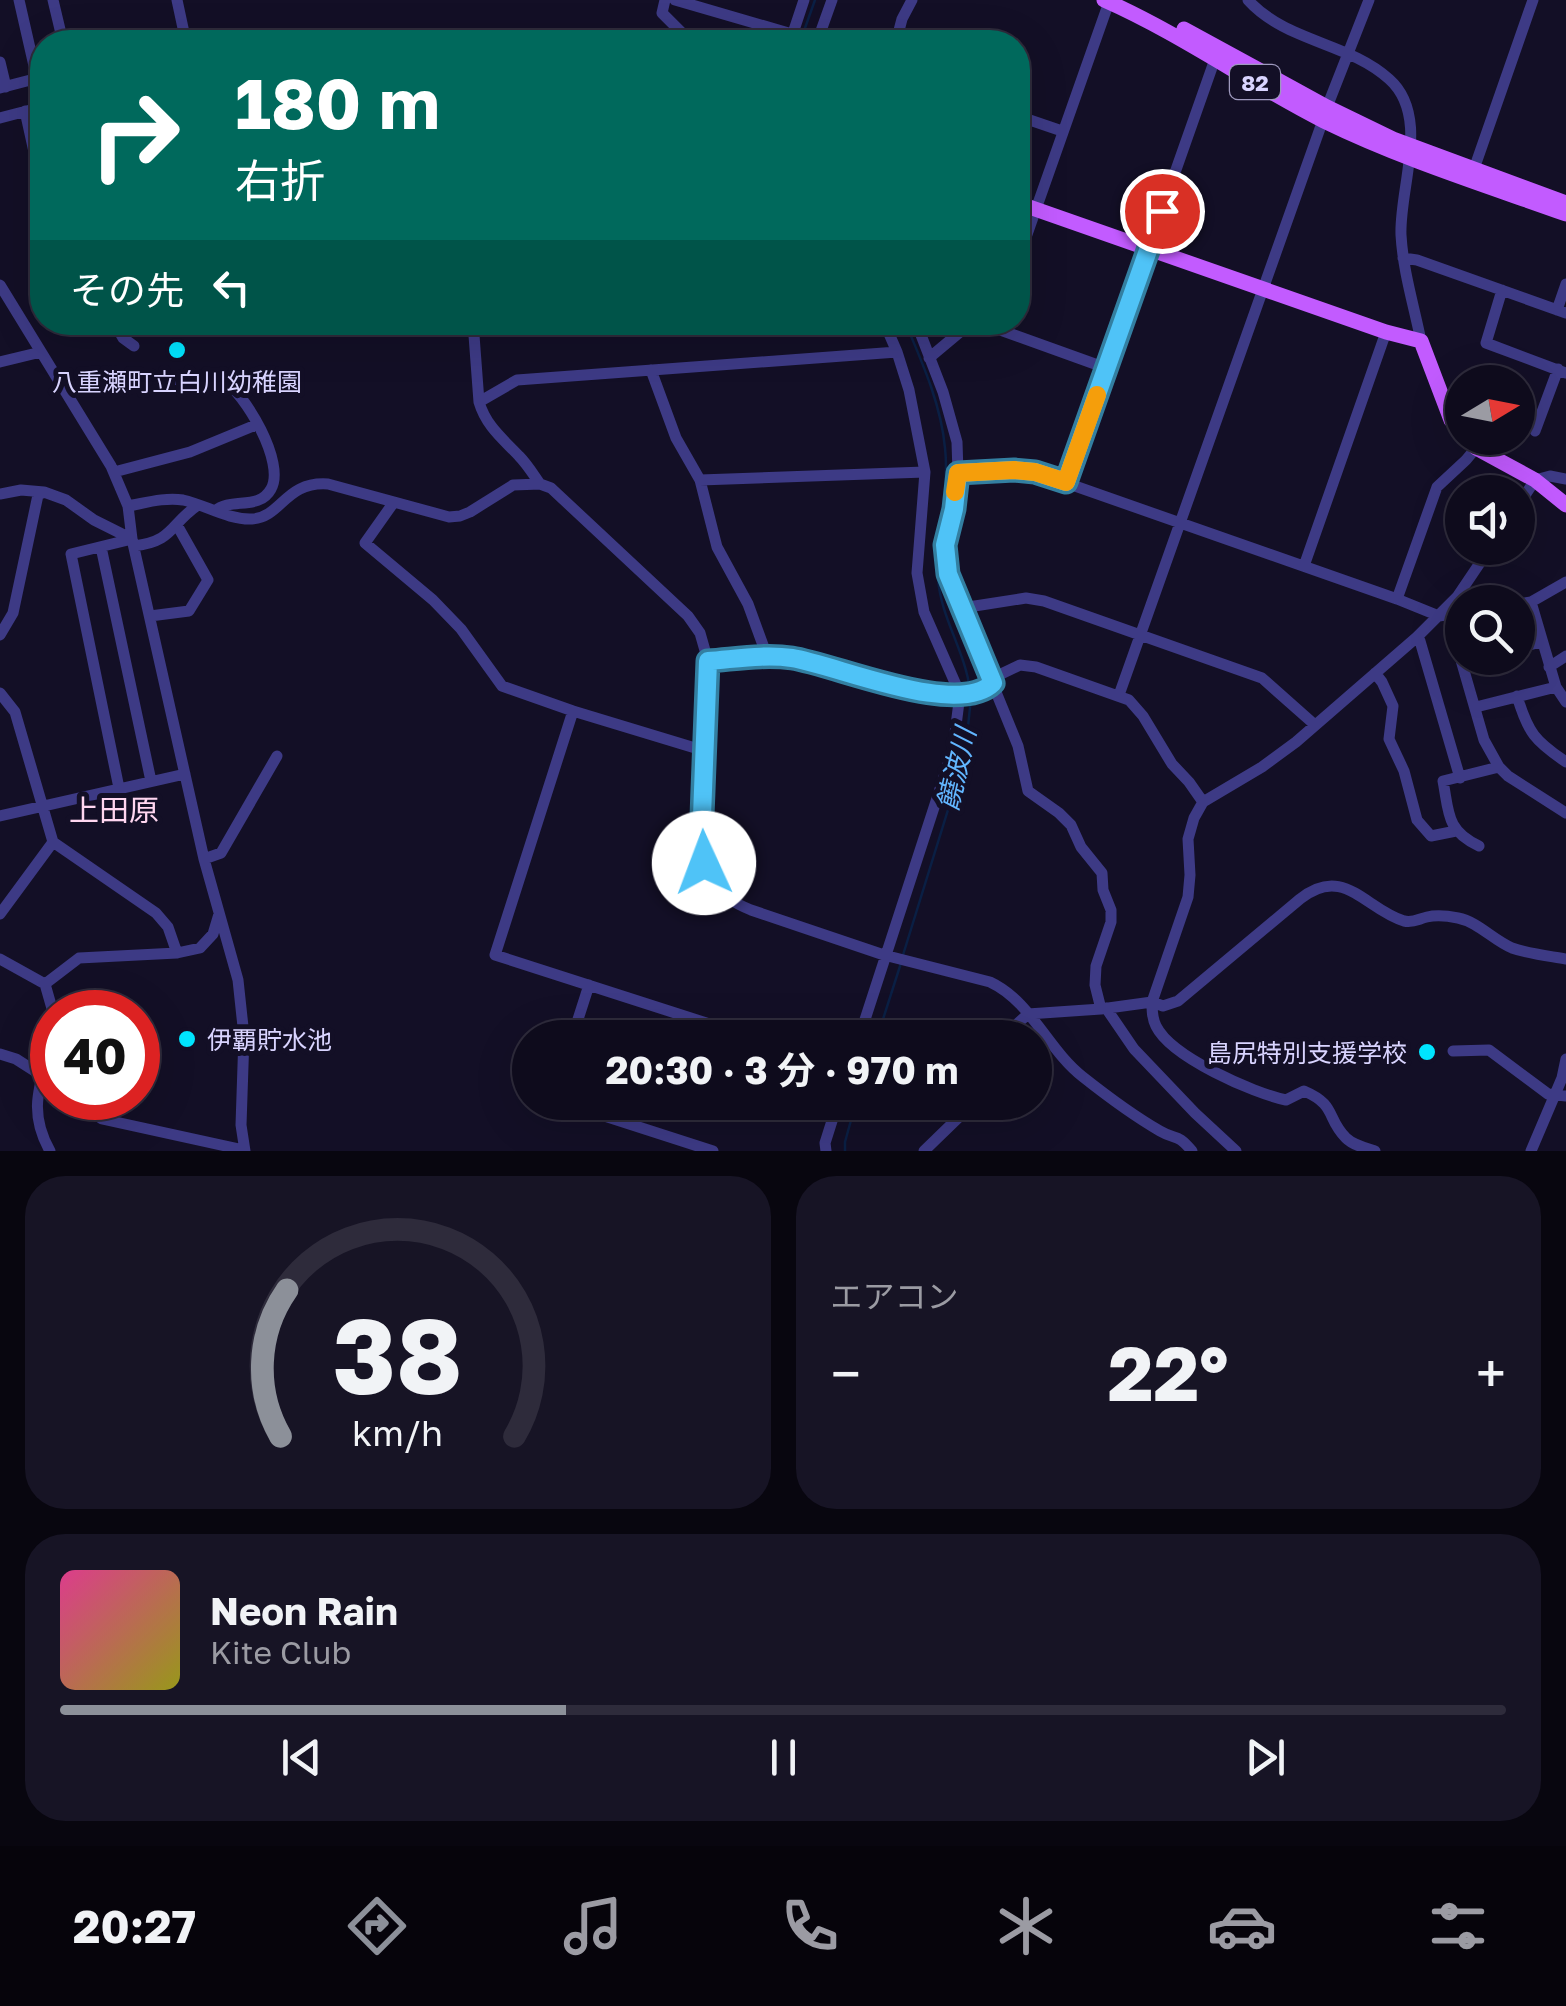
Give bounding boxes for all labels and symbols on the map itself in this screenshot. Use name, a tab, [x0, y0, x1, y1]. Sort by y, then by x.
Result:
road number: 82	[1230, 65, 1280, 99]
pin	[1120, 169, 1205, 254]
marker: 八重瀬町立白川幼稚園	[166, 339, 188, 361]
north arrow	[1445, 365, 1535, 455]
place label: 八重瀬町立白川幼稚園	[52, 366, 302, 397]
water label: 饒波川	[930, 721, 982, 814]
district label: 上田原	[69, 792, 159, 828]
position arrow	[652, 811, 756, 915]
speed limit sign: 40	[30, 990, 160, 1120]
place label: 伊覇貯水池	[207, 1024, 332, 1055]
marker: 伊覇貯水池	[176, 1028, 198, 1050]
place label: 島尻特別支援学校	[1207, 1037, 1407, 1068]
marker: 島尻特別支援学校	[1416, 1041, 1438, 1063]

